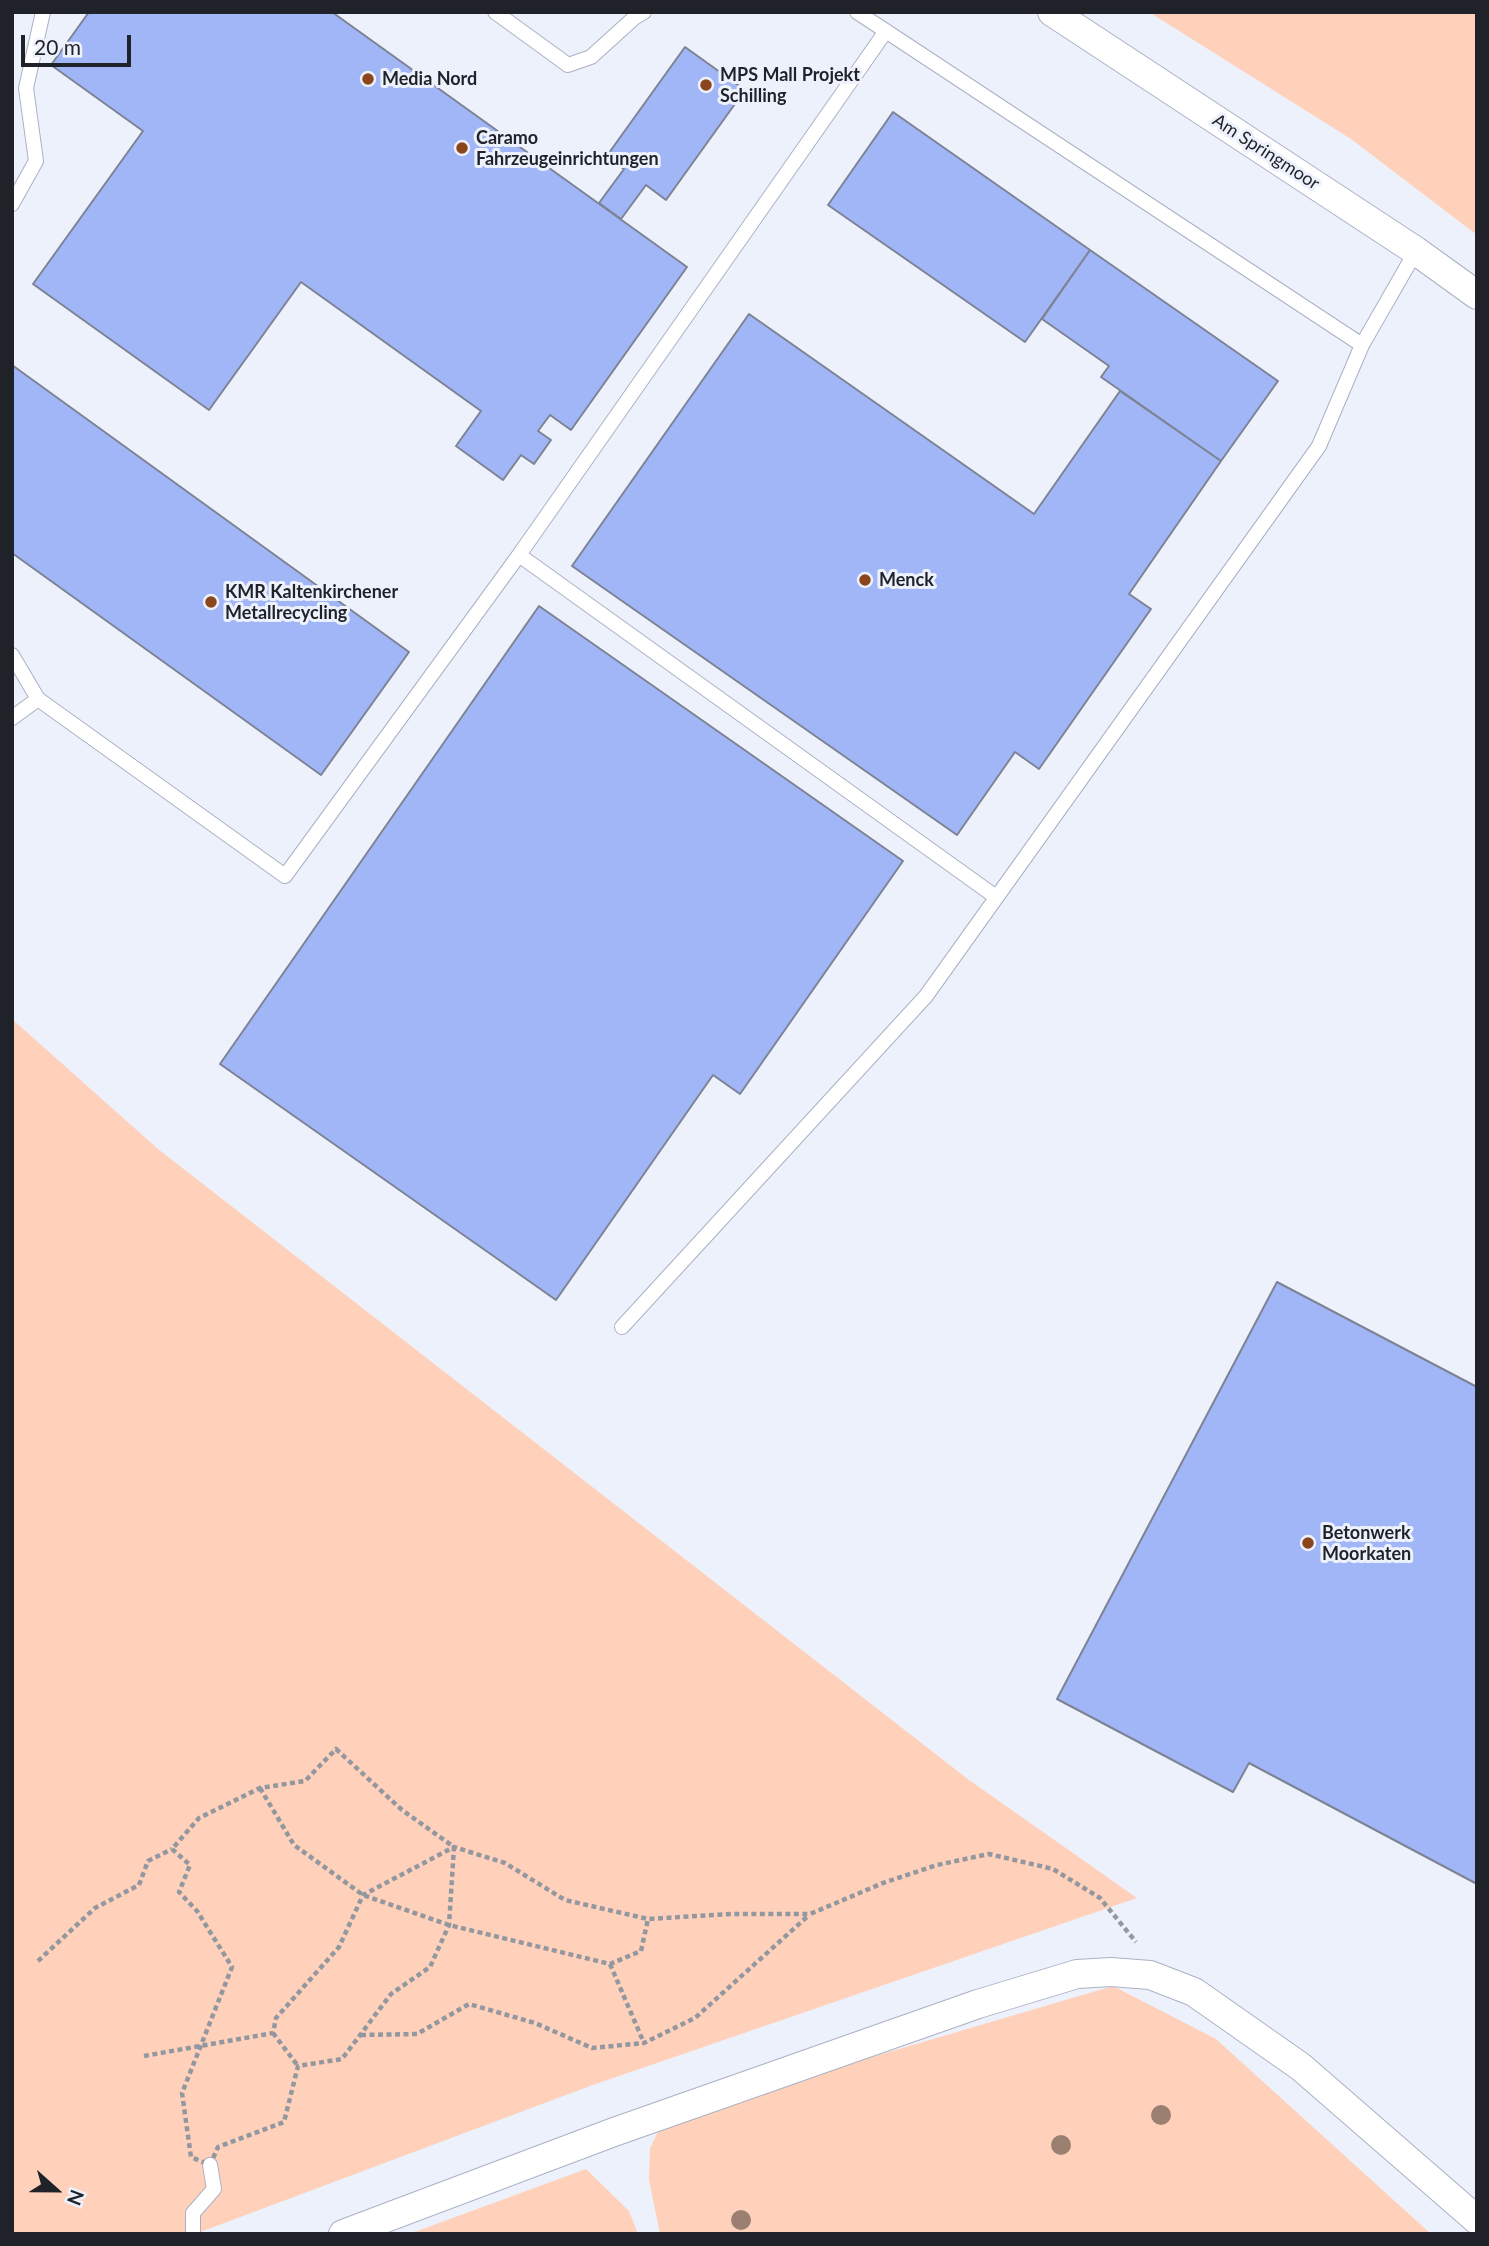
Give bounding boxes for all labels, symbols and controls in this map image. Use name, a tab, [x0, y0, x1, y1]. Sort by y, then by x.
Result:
scale bar	[24, 21, 135, 65]
text: 20 m	[34, 34, 81, 59]
place label: MPS Mall Projekt Schilling	[720, 64, 860, 106]
place label: Media Nord	[382, 68, 477, 90]
marker: Media Nord	[360, 71, 376, 87]
marker: MPS Mall Projekt Schilling	[698, 77, 714, 93]
street label: Am Springmoor	[1208, 109, 1324, 195]
place label: Caramo Fahrzeugeinrichtungen	[476, 127, 659, 170]
marker: Caramo Fahrzeugeinrichtungen	[454, 140, 470, 156]
place label: Menck	[879, 569, 934, 591]
marker: Menck	[857, 572, 873, 588]
place label: KMR Kaltenkirchener Metallrecycling	[225, 581, 398, 624]
marker: KMR Kaltenkirchener Metallrecycling	[203, 594, 219, 610]
place label: Betonwerk Moorkaten	[1322, 1522, 1411, 1564]
marker: Betonwerk Moorkaten	[1300, 1535, 1316, 1551]
north arrow	[21, 2155, 91, 2225]
text: N	[63, 2187, 89, 2209]

